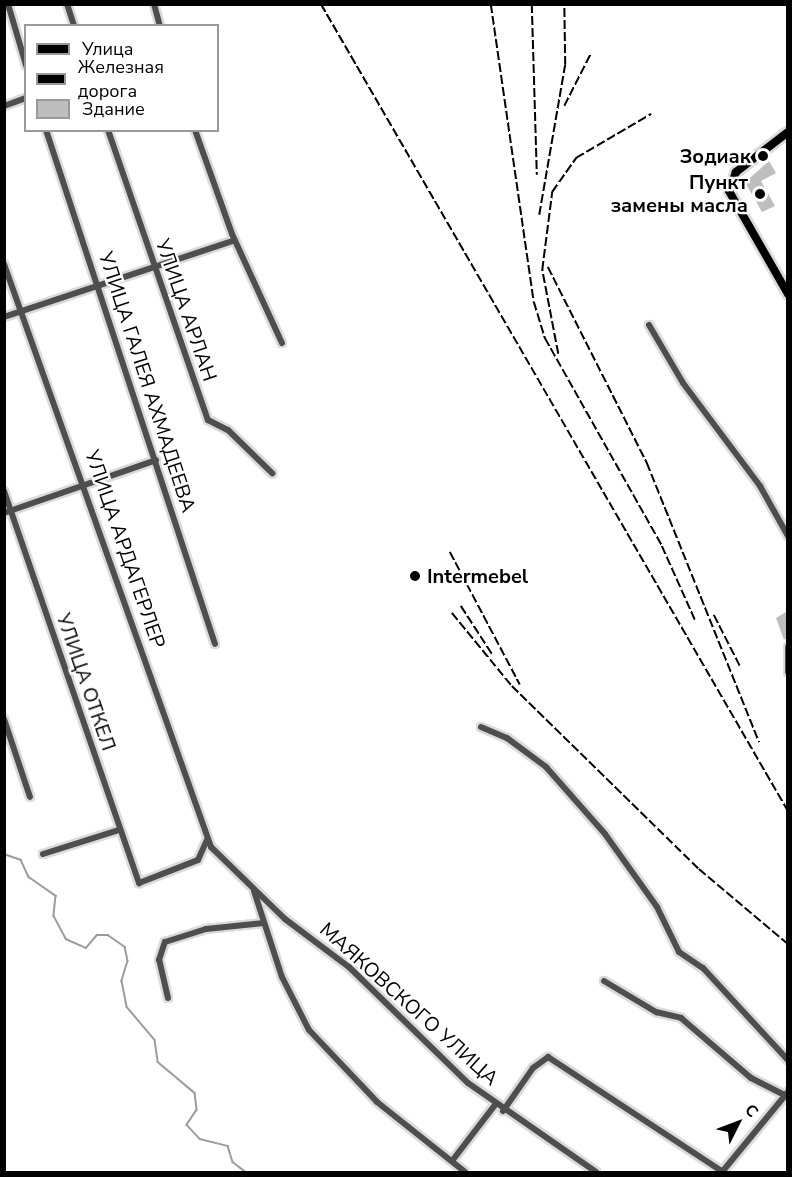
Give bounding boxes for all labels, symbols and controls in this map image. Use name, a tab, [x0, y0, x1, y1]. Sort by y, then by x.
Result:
legend	[24, 24, 219, 132]
text: Улица	[82, 37, 133, 61]
text: Железная дорога	[78, 55, 164, 103]
text: Здание	[82, 97, 145, 121]
place label: Зодиак	[680, 144, 751, 168]
marker: Зодиак	[756, 149, 770, 163]
place label: Пункт замены масла	[611, 170, 748, 217]
marker: Пункт замены масла	[753, 187, 767, 201]
street label: УЛИЦА АРЛАН	[150, 236, 222, 384]
street label: УЛИЦА ГАЛЕЯ АХМАДЕЕВА	[93, 249, 201, 515]
street label: УЛИЦА АРДАГЕРЛЕР	[80, 447, 170, 651]
place label: Intermebel	[427, 564, 528, 588]
marker: Intermebel	[408, 569, 422, 583]
street label: УЛИЦА ОТКЕЛ	[51, 610, 121, 754]
street label: МАЯКОВСКОГО УЛИЦА	[315, 917, 503, 1091]
north arrow	[708, 1093, 768, 1153]
text: С	[740, 1100, 763, 1122]

